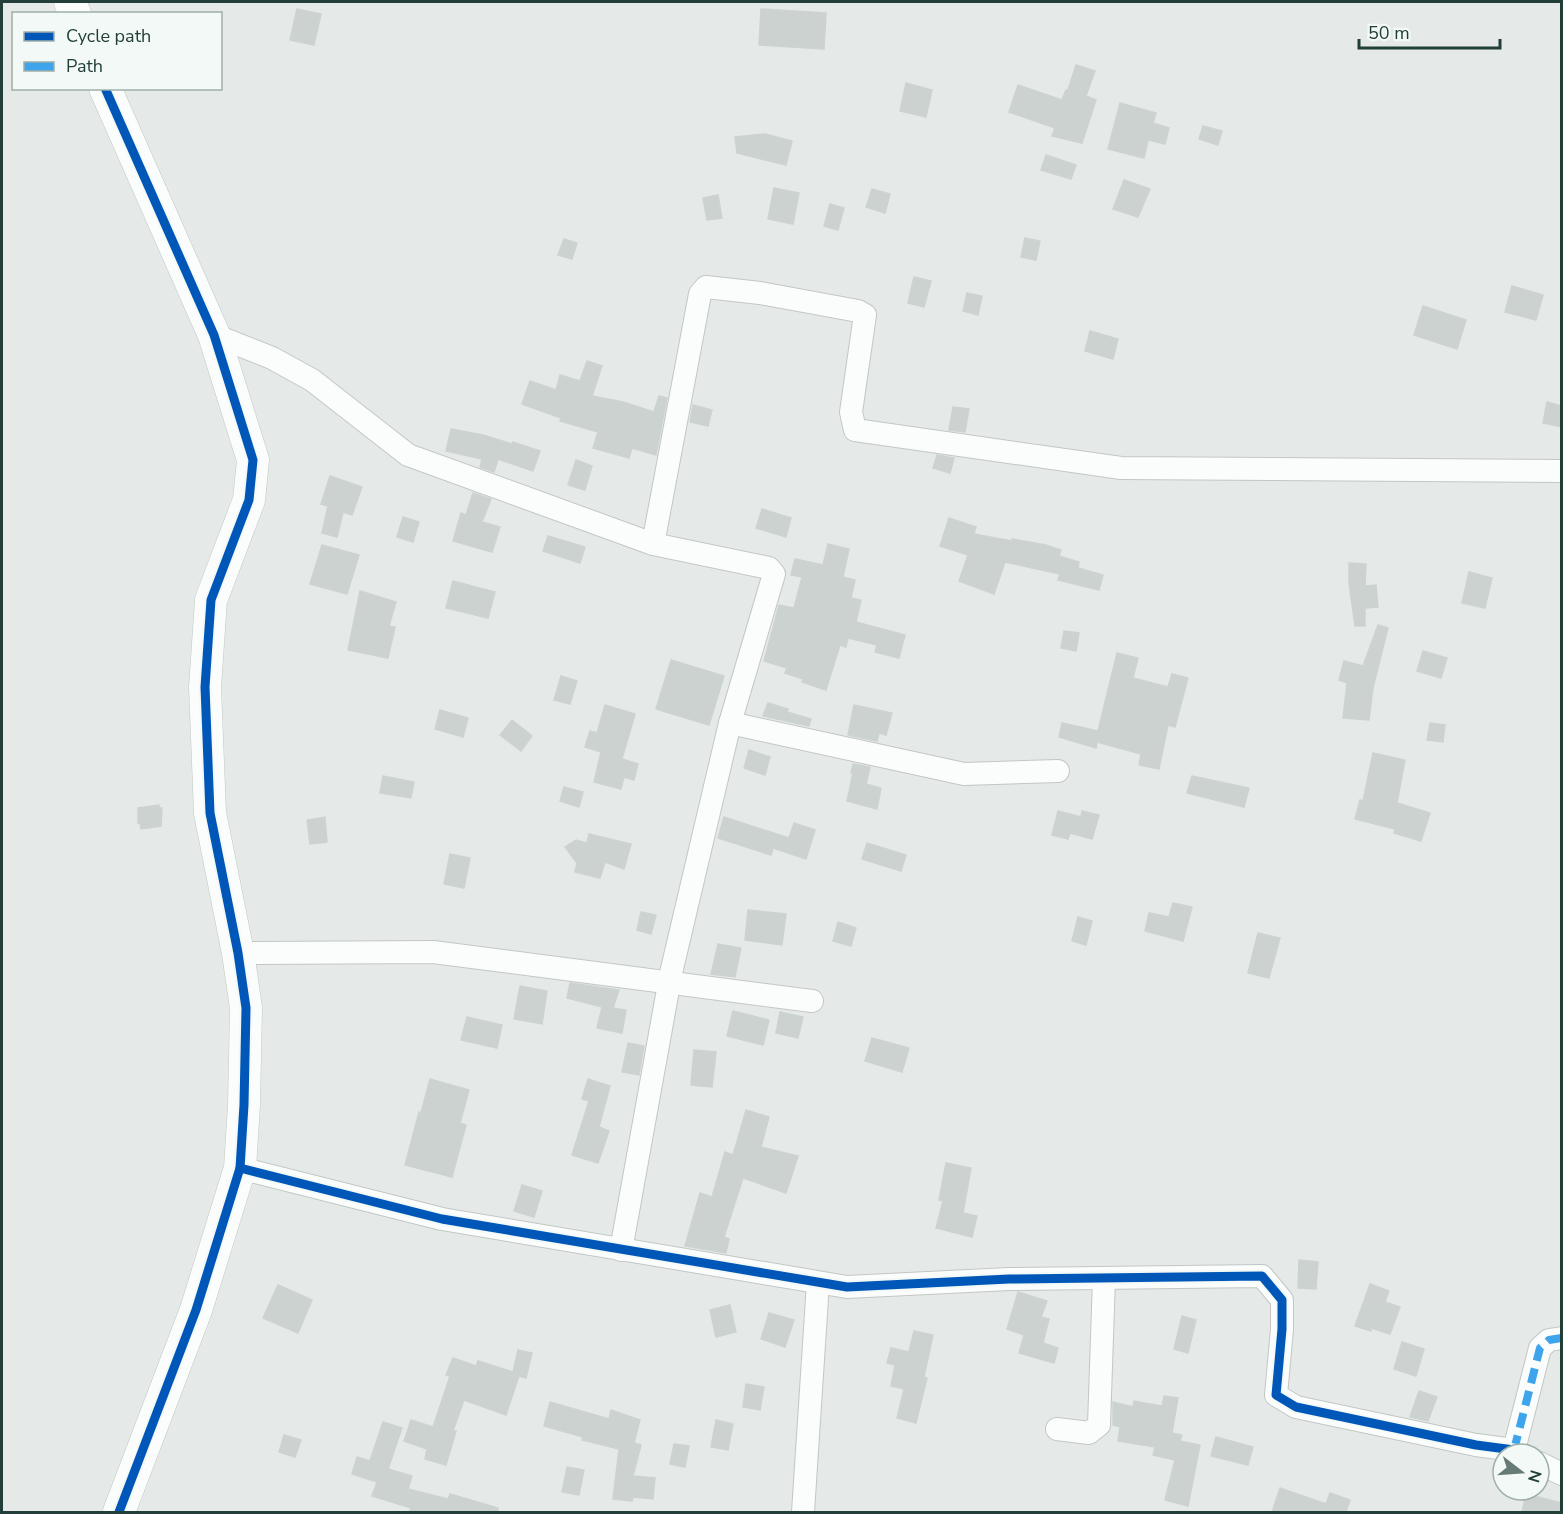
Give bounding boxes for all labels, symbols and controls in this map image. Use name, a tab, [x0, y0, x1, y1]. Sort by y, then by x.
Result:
legend	[12, 12, 222, 90]
scale bar	[1359, 12, 1500, 50]
text: 50 m	[1368, 21, 1410, 45]
text: Cycle path	[66, 24, 151, 48]
text: Path	[66, 54, 103, 78]
north arrow	[1491, 1442, 1551, 1502]
text: N	[1522, 1467, 1547, 1485]

